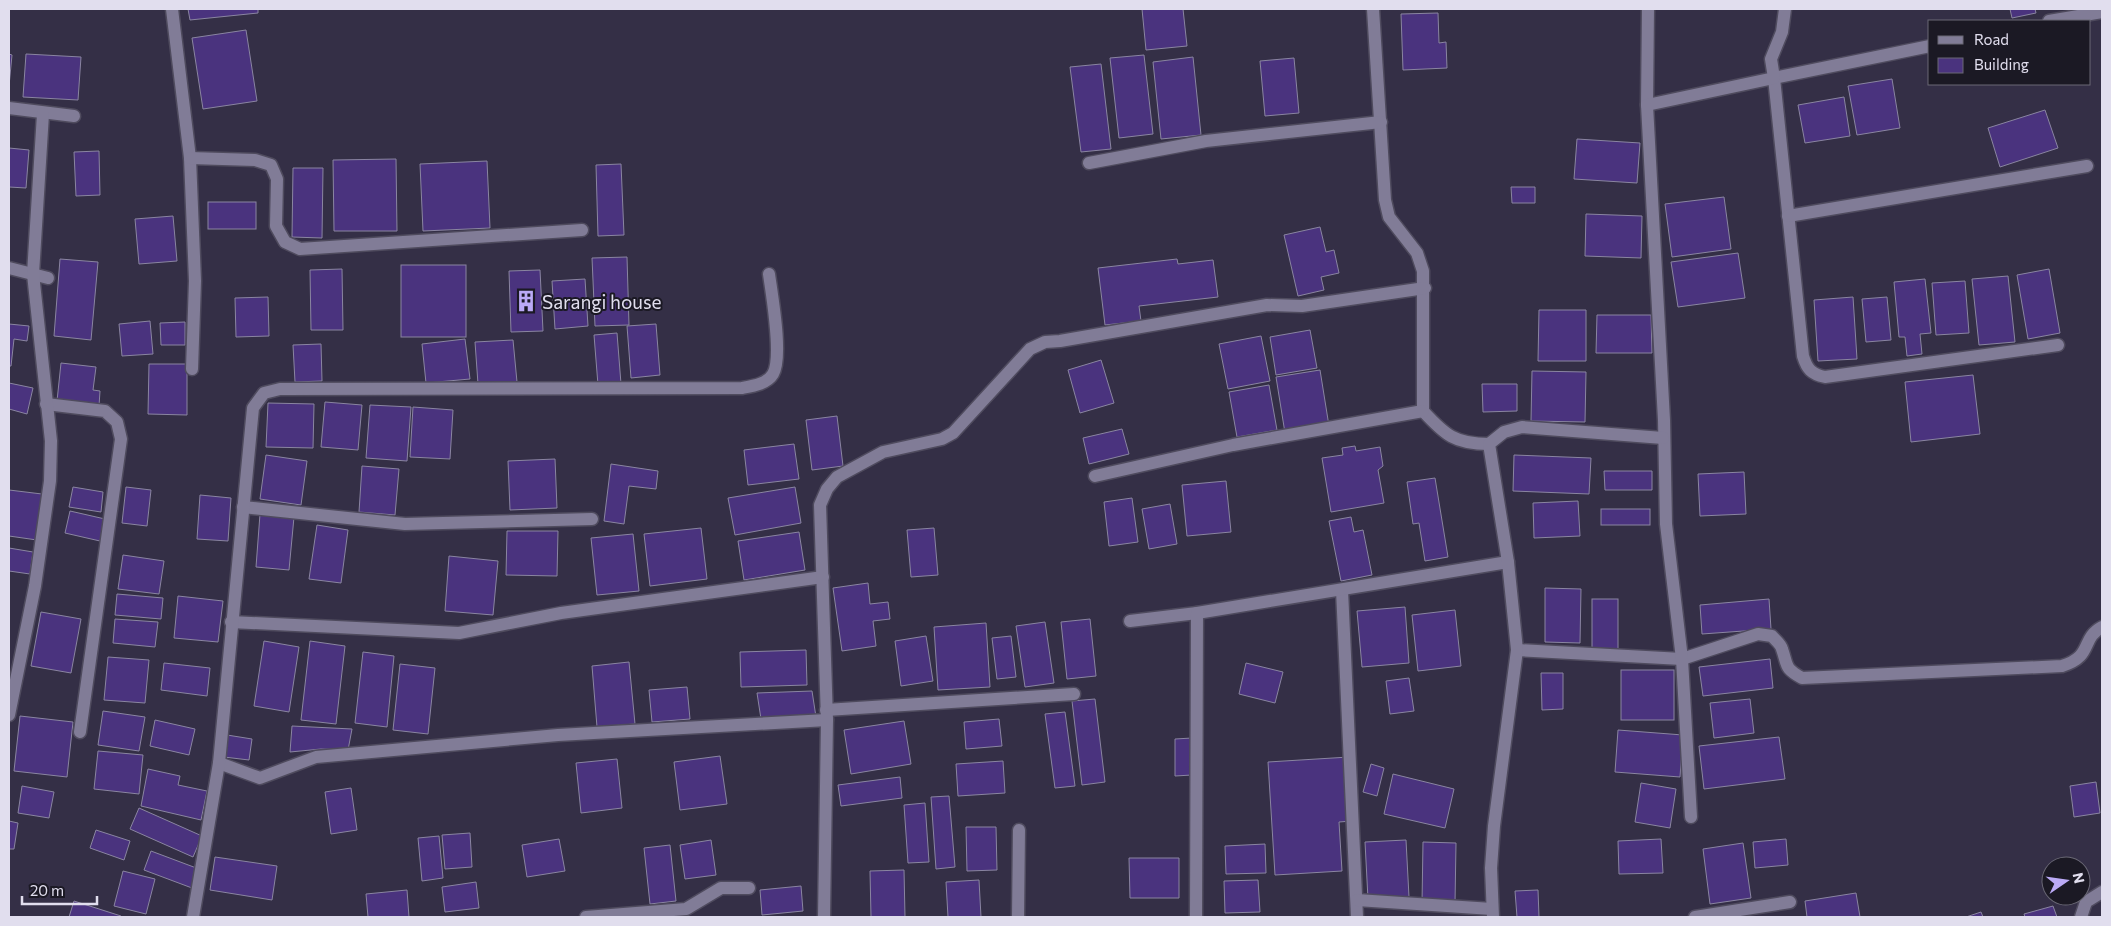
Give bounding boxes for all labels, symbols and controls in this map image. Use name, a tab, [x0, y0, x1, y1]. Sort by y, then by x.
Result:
legend	[1928, 20, 2091, 85]
text: Road	[1974, 30, 2009, 48]
text: Building	[1974, 55, 2029, 73]
building icon: Sarangi house	[513, 288, 539, 314]
place label: Sarangi house	[542, 290, 662, 313]
north arrow	[2041, 856, 2091, 906]
text: N	[2070, 871, 2089, 885]
scale bar	[22, 874, 98, 906]
text: 20 m	[30, 881, 64, 899]

